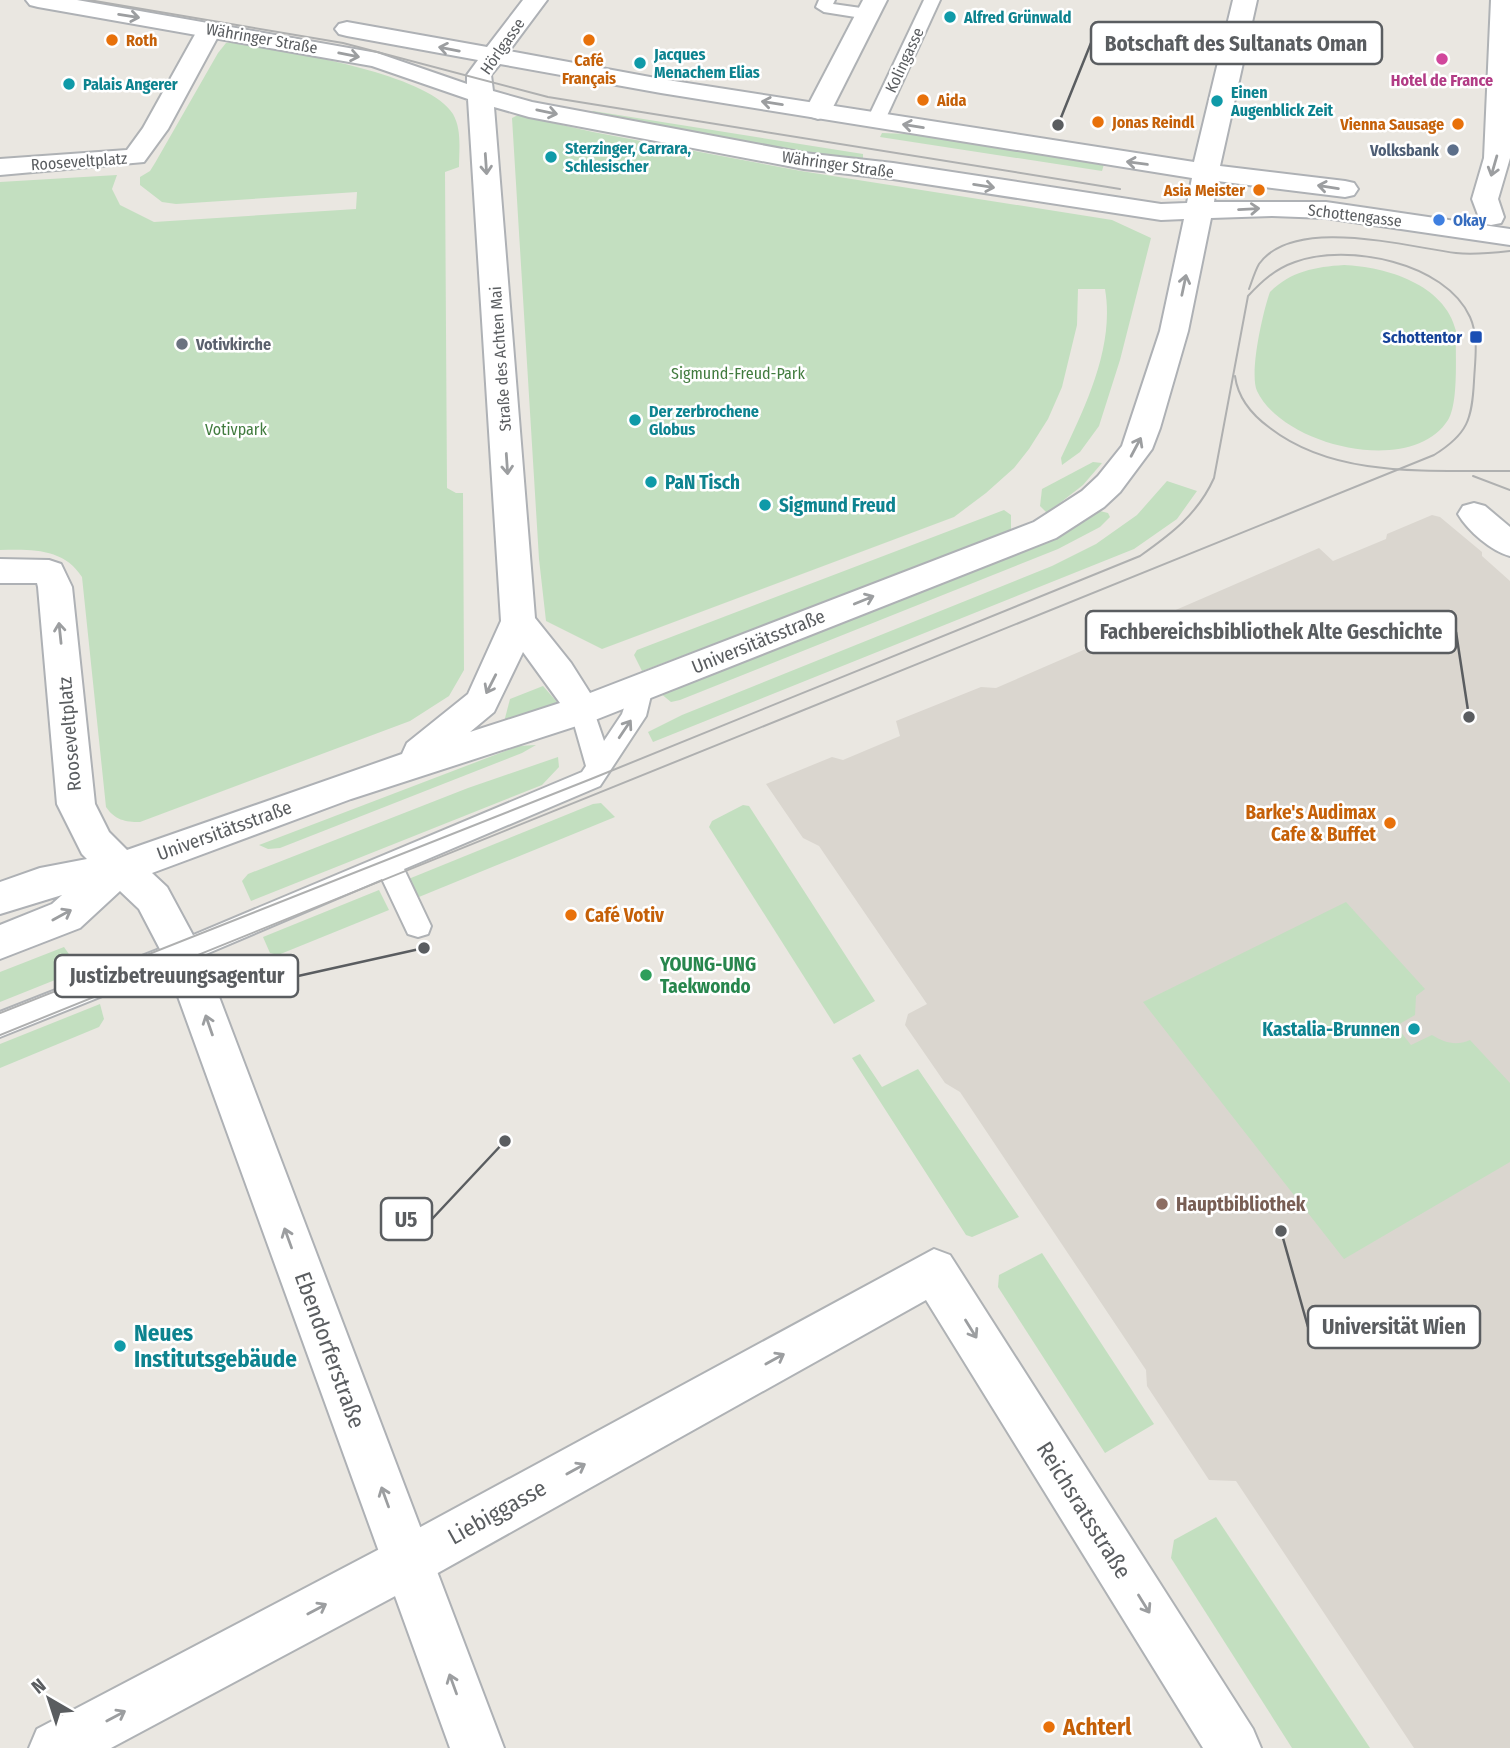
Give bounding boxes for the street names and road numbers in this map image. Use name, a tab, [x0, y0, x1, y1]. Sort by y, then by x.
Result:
street label: Hörlgasse	[476, 14, 529, 78]
street label: Währinger Straße	[205, 19, 319, 58]
street label: Kolingasse	[881, 25, 928, 96]
street label: Währinger Straße	[781, 147, 895, 182]
street label: Rooseveltplatz	[30, 149, 128, 174]
street label: Schottengasse	[1307, 200, 1403, 231]
street label: Straße des Achten Mai	[486, 286, 515, 432]
street label: Universitätsstraße	[688, 604, 828, 679]
street label: Rooseveltplatz	[53, 675, 86, 792]
street label: Universitätsstraße	[154, 795, 295, 866]
street label: Ebendorferstraße	[289, 1268, 371, 1432]
street label: Reichsratsstraße	[1031, 1436, 1137, 1584]
street label: Liebiggasse	[443, 1473, 551, 1551]

